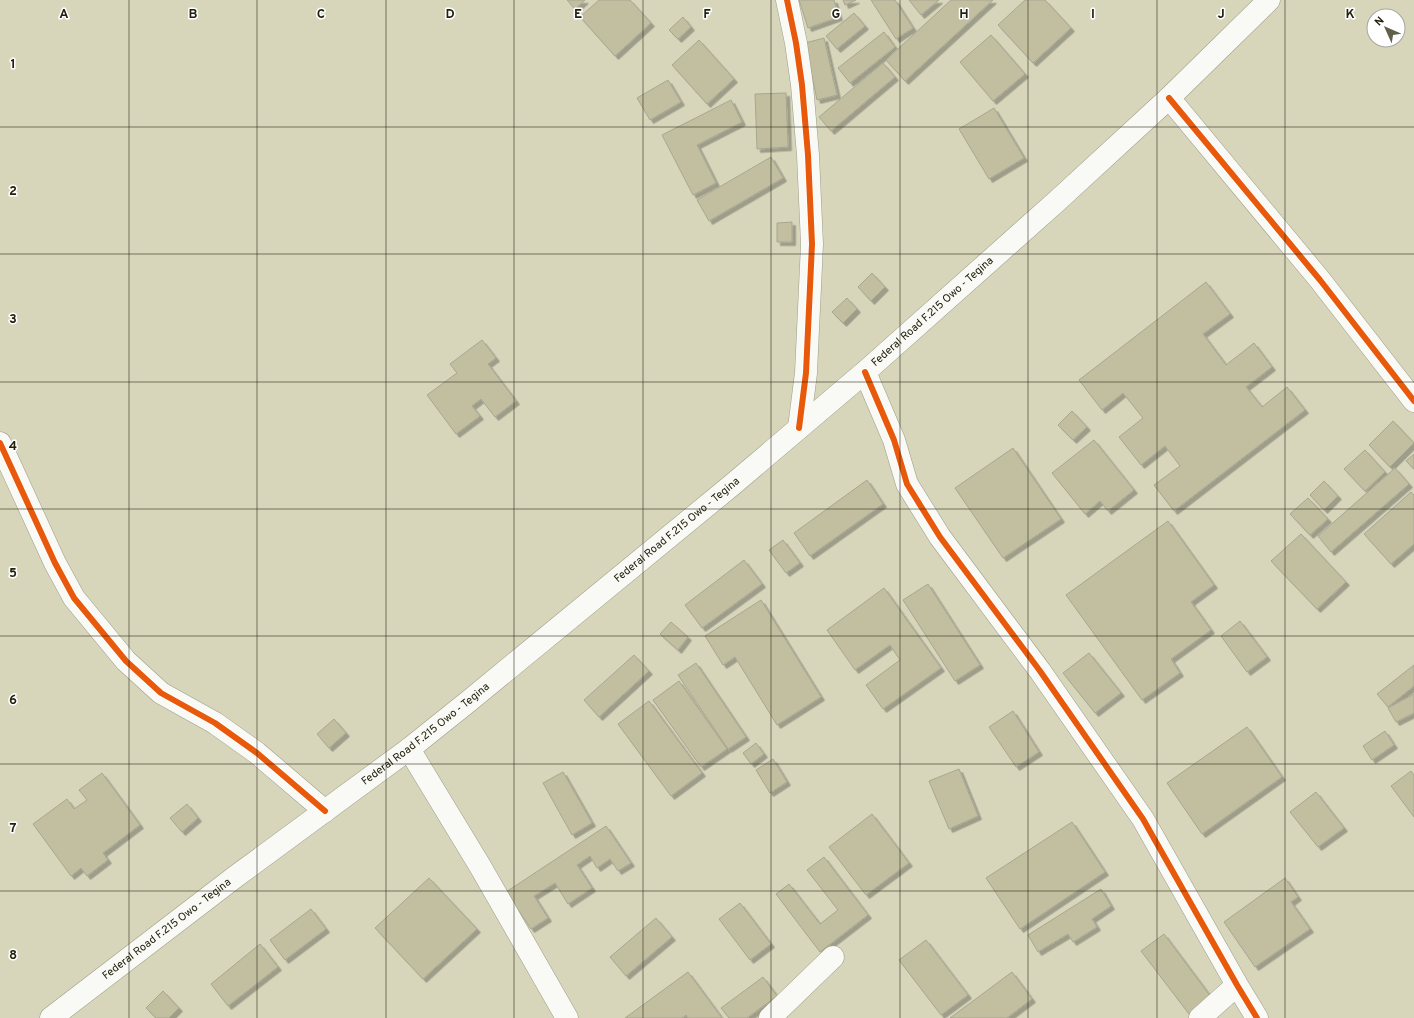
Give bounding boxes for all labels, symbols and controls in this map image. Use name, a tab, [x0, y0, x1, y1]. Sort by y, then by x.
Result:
text: A	[59, 7, 69, 23]
text: B	[189, 7, 198, 23]
text: C	[317, 7, 325, 23]
text: D	[445, 7, 455, 23]
text: E	[574, 7, 582, 23]
text: F	[703, 7, 711, 23]
text: G	[832, 7, 841, 23]
text: H	[959, 7, 969, 23]
text: I	[1091, 7, 1095, 23]
text: J	[1217, 7, 1225, 23]
text: K	[1345, 7, 1355, 23]
north arrow	[1366, 8, 1406, 48]
text: N	[1372, 14, 1387, 29]
text: 1	[10, 57, 16, 73]
text: 2	[9, 184, 17, 200]
street label: Federal Road F.215 Owo - Tegina	[869, 254, 997, 370]
text: 3	[9, 312, 17, 328]
text: 4	[9, 439, 17, 455]
street label: Federal Road F.215 Owo - Tegina	[611, 474, 743, 586]
text: 5	[9, 566, 17, 582]
street label: Federal Road F.215 Owo - Tegina	[359, 680, 493, 788]
text: 6	[9, 693, 17, 709]
text: 7	[10, 821, 17, 837]
street label: Federal Road F.215 Owo - Tegina	[100, 875, 234, 983]
text: 8	[9, 948, 17, 964]

